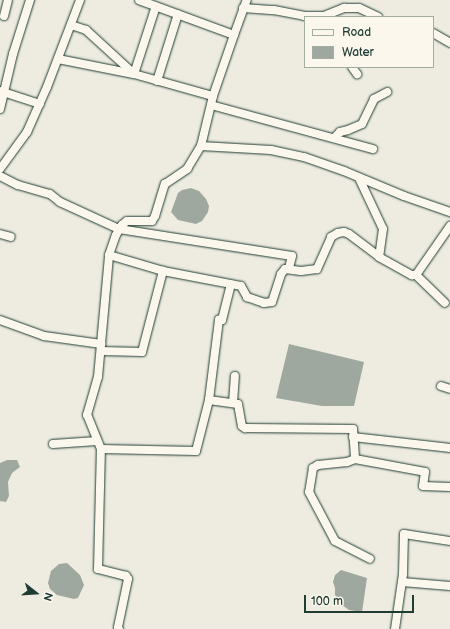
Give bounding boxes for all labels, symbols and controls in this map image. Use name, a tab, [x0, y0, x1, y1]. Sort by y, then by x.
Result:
legend	[304, 16, 434, 68]
text: Road	[342, 25, 371, 40]
text: Water	[342, 45, 374, 60]
north arrow	[16, 573, 56, 613]
scale bar	[306, 587, 416, 613]
text: N	[41, 591, 55, 602]
text: 100 m	[311, 594, 343, 609]

